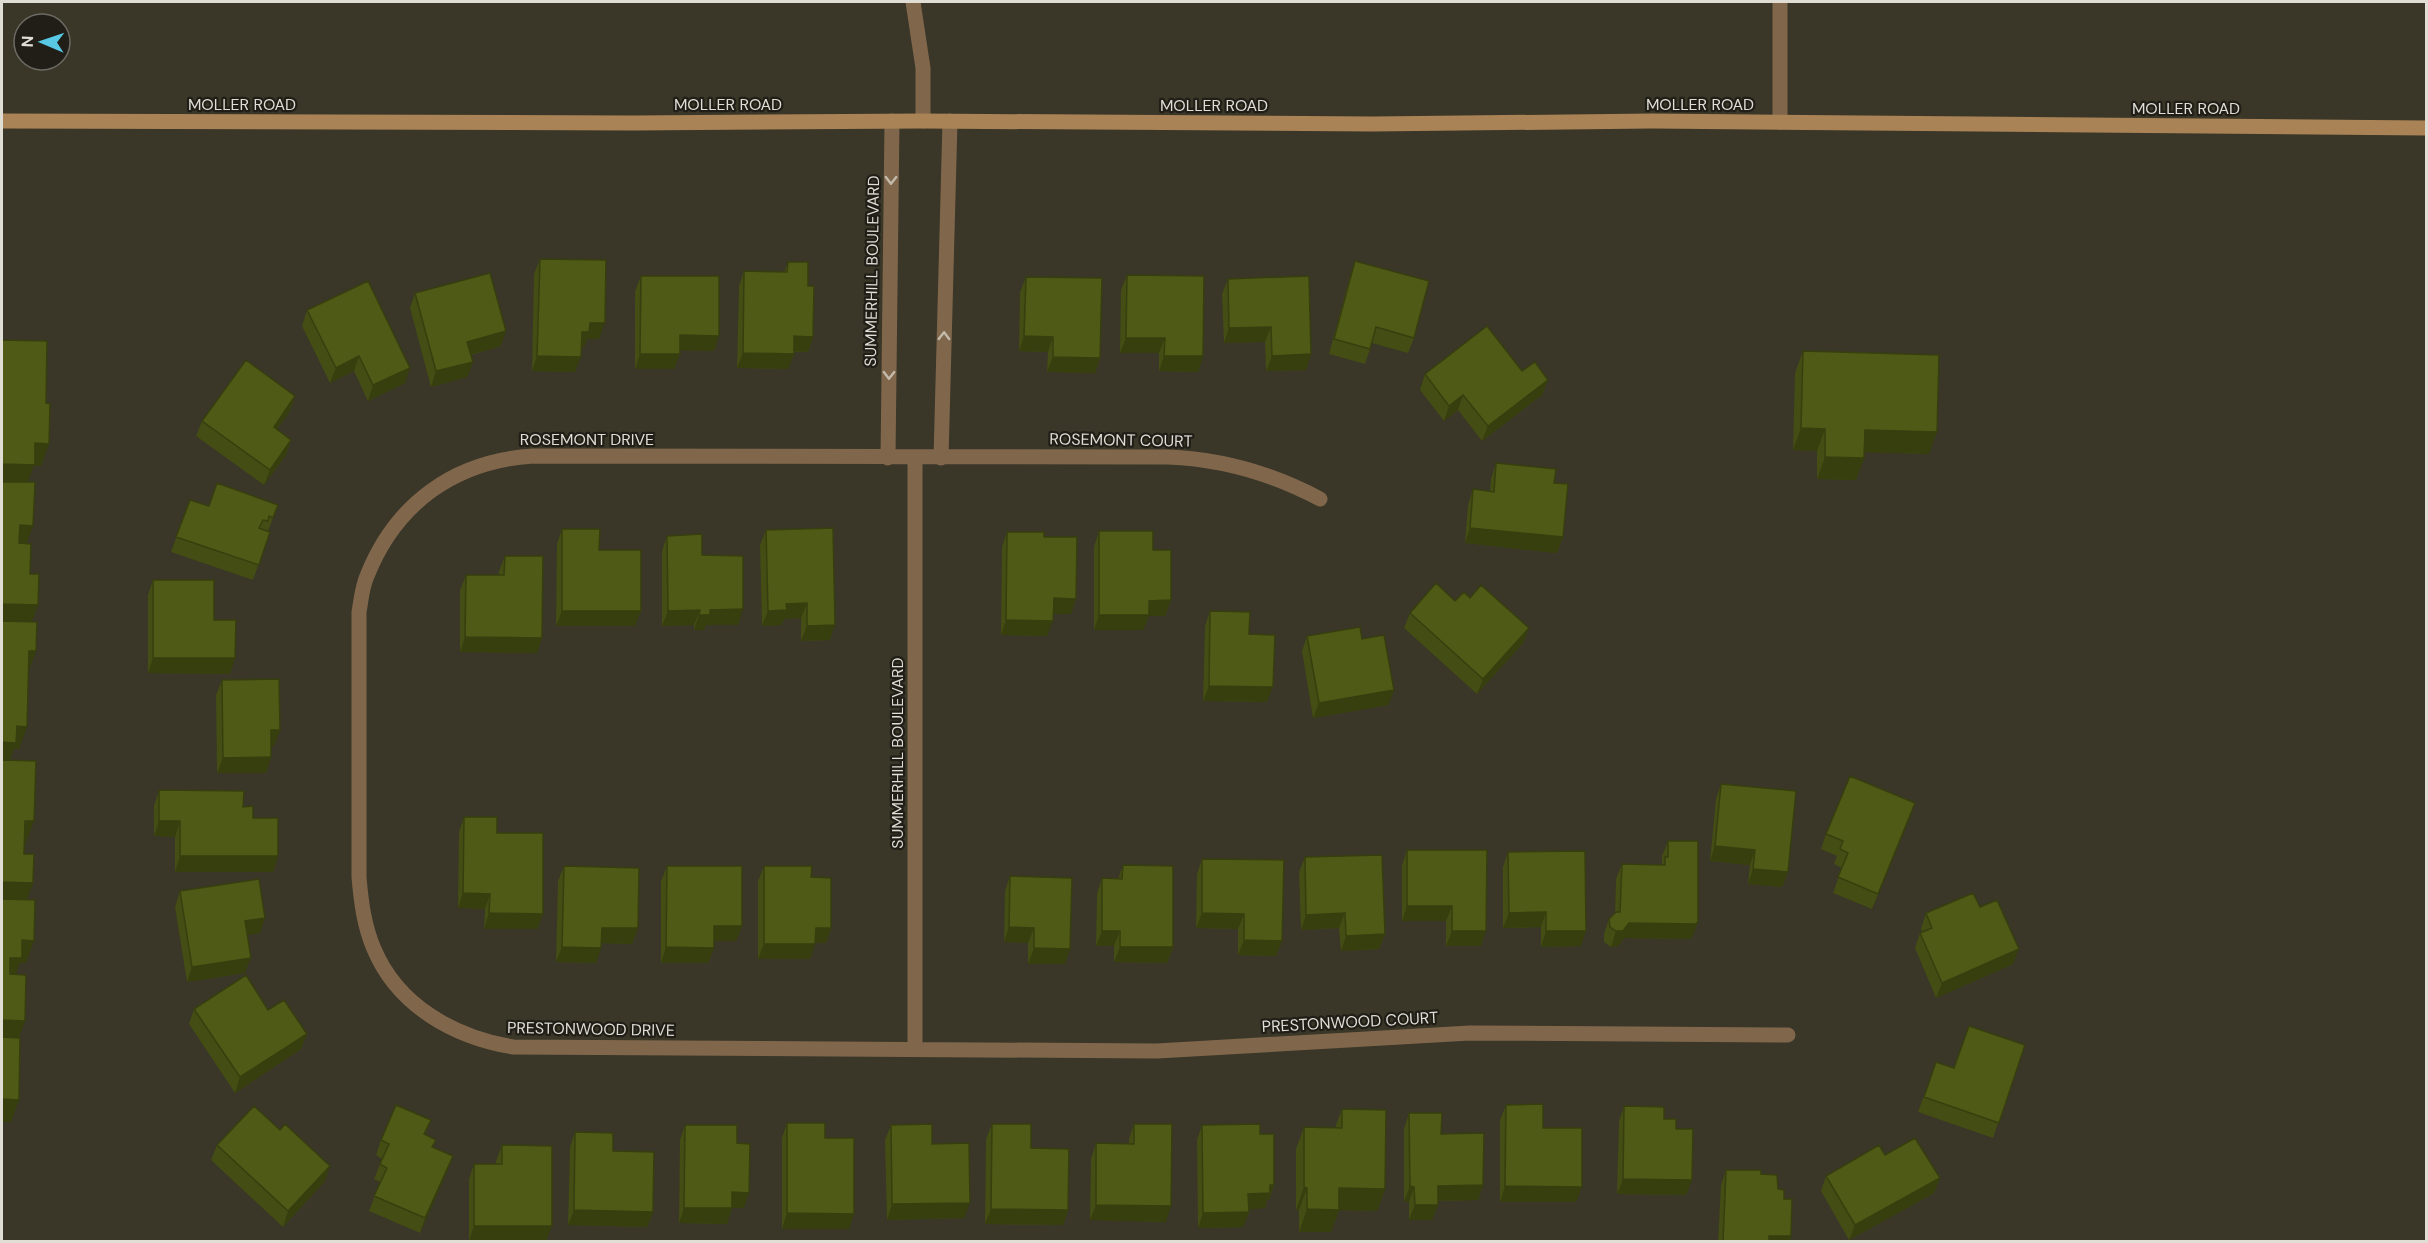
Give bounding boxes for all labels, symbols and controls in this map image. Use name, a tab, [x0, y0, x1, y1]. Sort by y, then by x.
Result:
north arrow	[12, 12, 72, 72]
text: N	[17, 35, 38, 48]
street label: MOLLER ROAD	[188, 94, 296, 115]
street label: MOLLER ROAD	[674, 94, 782, 115]
street label: MOLLER ROAD	[1646, 94, 1754, 115]
street label: MOLLER ROAD	[1160, 95, 1268, 116]
street label: MOLLER ROAD	[2132, 98, 2240, 119]
street label: SUMMERHILL BOULEVARD	[860, 175, 884, 367]
one-way arrow	[885, 175, 897, 184]
one-way arrow	[938, 332, 950, 341]
one-way arrow	[883, 370, 895, 379]
street label: ROSEMONT COURT	[1049, 428, 1193, 452]
street label: ROSEMONT DRIVE	[520, 429, 654, 450]
street label: SUMMERHILL BOULEVARD	[887, 657, 908, 849]
street label: PRESTONWOOD COURT	[1261, 1007, 1439, 1037]
street label: PRESTONWOOD DRIVE	[507, 1017, 675, 1041]

